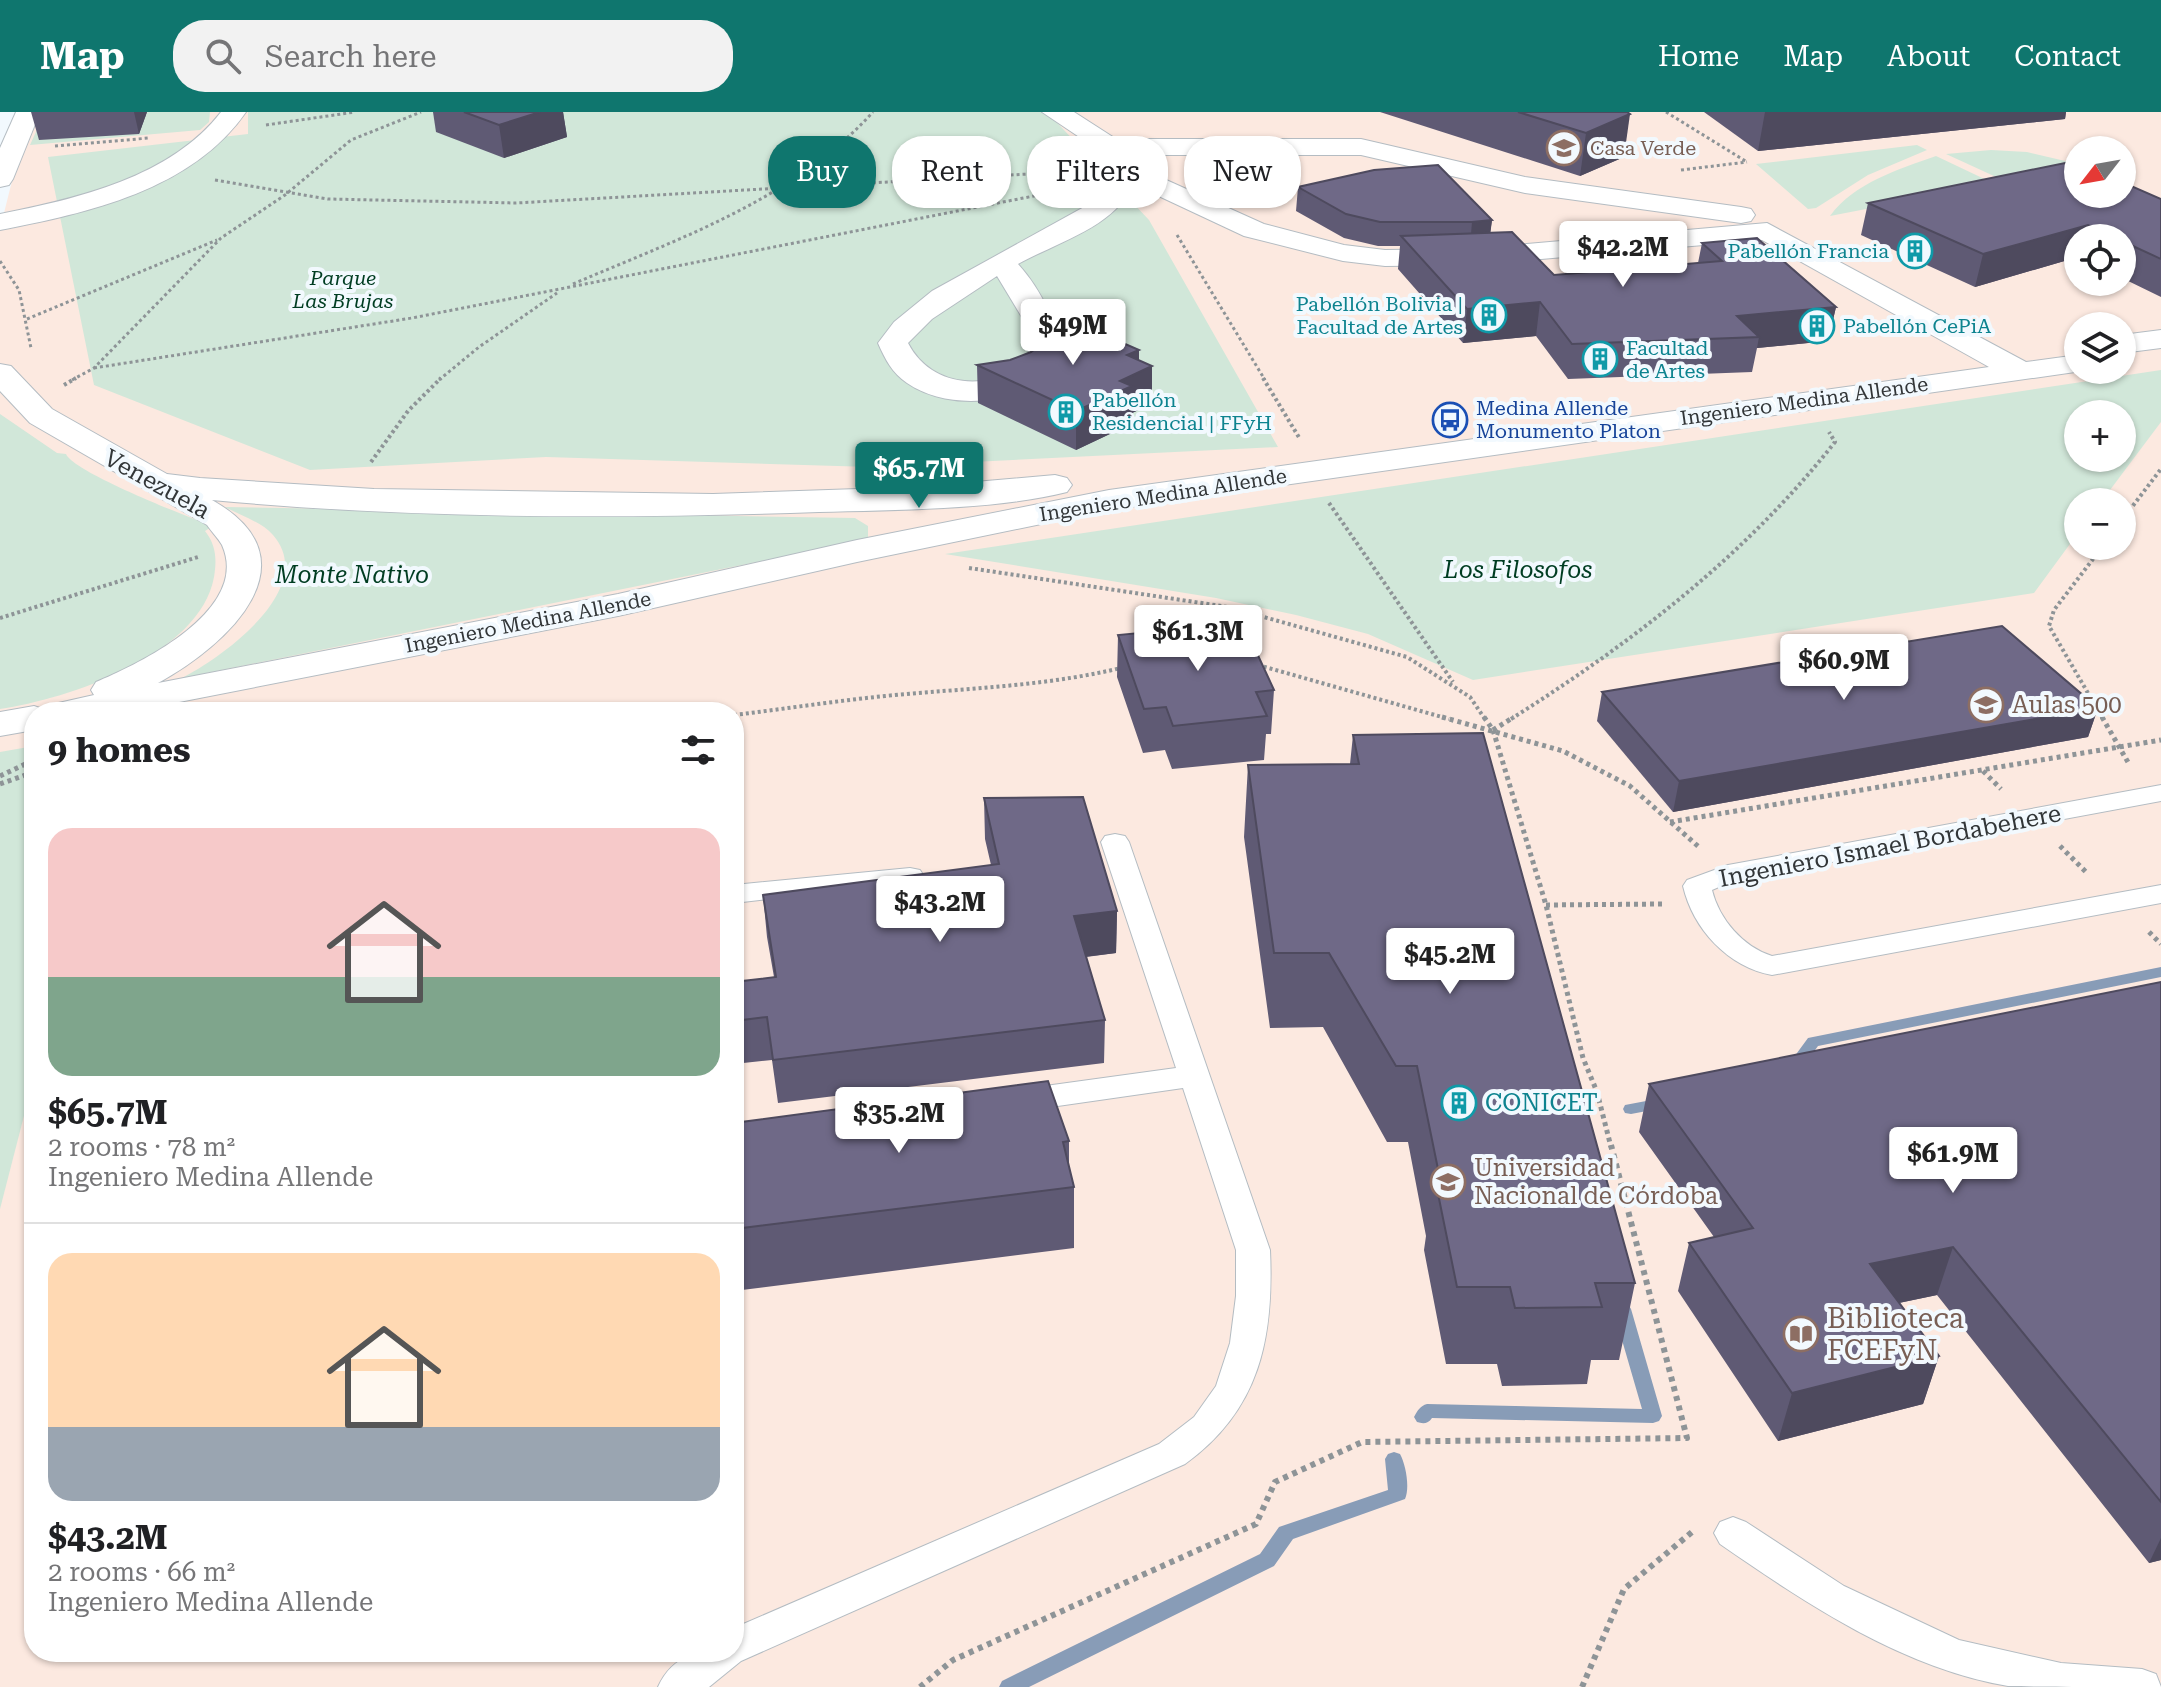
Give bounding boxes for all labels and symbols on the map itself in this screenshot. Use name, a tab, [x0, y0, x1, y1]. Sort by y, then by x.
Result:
school or university icon: Casa Verde	[1545, 129, 1583, 167]
place label: Casa Verde	[1590, 136, 1696, 160]
north arrow	[2064, 136, 2136, 208]
pin: $42.2M	[1558, 221, 1688, 289]
building icon: Pabellón Francia	[1896, 232, 1934, 270]
place label: Pabellón Francia	[1728, 239, 1889, 263]
park label: Parque Las Brujas	[292, 266, 393, 313]
place label: Pabellón Bolivia | Facultad de Artes	[1296, 292, 1463, 339]
building icon: Pabellón Bolivia | Facultad de Artes	[1470, 296, 1508, 334]
pin: $49M	[1026, 299, 1120, 367]
building icon: Pabellón CePiA	[1798, 307, 1836, 345]
place label: Pabellón CePiA	[1843, 314, 1991, 338]
place label: Facultad de Artes	[1626, 336, 1708, 383]
building icon: Facultad de Artes	[1581, 340, 1619, 378]
street label: Ingeniero Medina Allende	[1678, 372, 1930, 430]
place label: Pabellón Residencial | FFyH	[1092, 388, 1272, 435]
building icon: Pabellón Residencial | FFyH	[1047, 393, 1085, 431]
place label: Medina Allende Monumento Platon	[1476, 396, 1661, 443]
bus stop icon: Medina Allende Monumento Platon	[1431, 401, 1469, 439]
pin: $65.7M	[854, 442, 984, 510]
street label: Venezuela	[99, 443, 215, 525]
street label: Ingeniero Medina Allende	[1038, 464, 1288, 526]
park label: Los Filosofos	[1443, 556, 1592, 584]
park label: Monte Nativo	[274, 561, 429, 589]
street label: Ingeniero Medina Allende	[403, 586, 653, 658]
pin: $61.3M	[1133, 605, 1263, 673]
pin: $60.9M	[1779, 634, 1909, 702]
school or university icon: Aulas 500	[1967, 686, 2005, 724]
place label: Aulas 500	[2012, 691, 2122, 719]
street label: Ingeniero Ismael Bordabehere	[1717, 799, 2063, 893]
pin: $43.2M	[875, 876, 1005, 944]
pin: $45.2M	[1385, 928, 1515, 996]
building icon: CONICET	[1440, 1084, 1478, 1122]
pin: $35.2M	[834, 1087, 964, 1155]
place label: CONICET	[1485, 1089, 1598, 1117]
pin: $61.9M	[1888, 1127, 2018, 1195]
place label: Universidad Nacional de Córdoba	[1474, 1154, 1718, 1210]
school or university icon: Universidad Nacional de Córdoba	[1429, 1163, 1467, 1201]
place label: Biblioteca FCEFyN	[1827, 1302, 1964, 1367]
library icon: Biblioteca FCEFyN	[1782, 1315, 1820, 1353]

